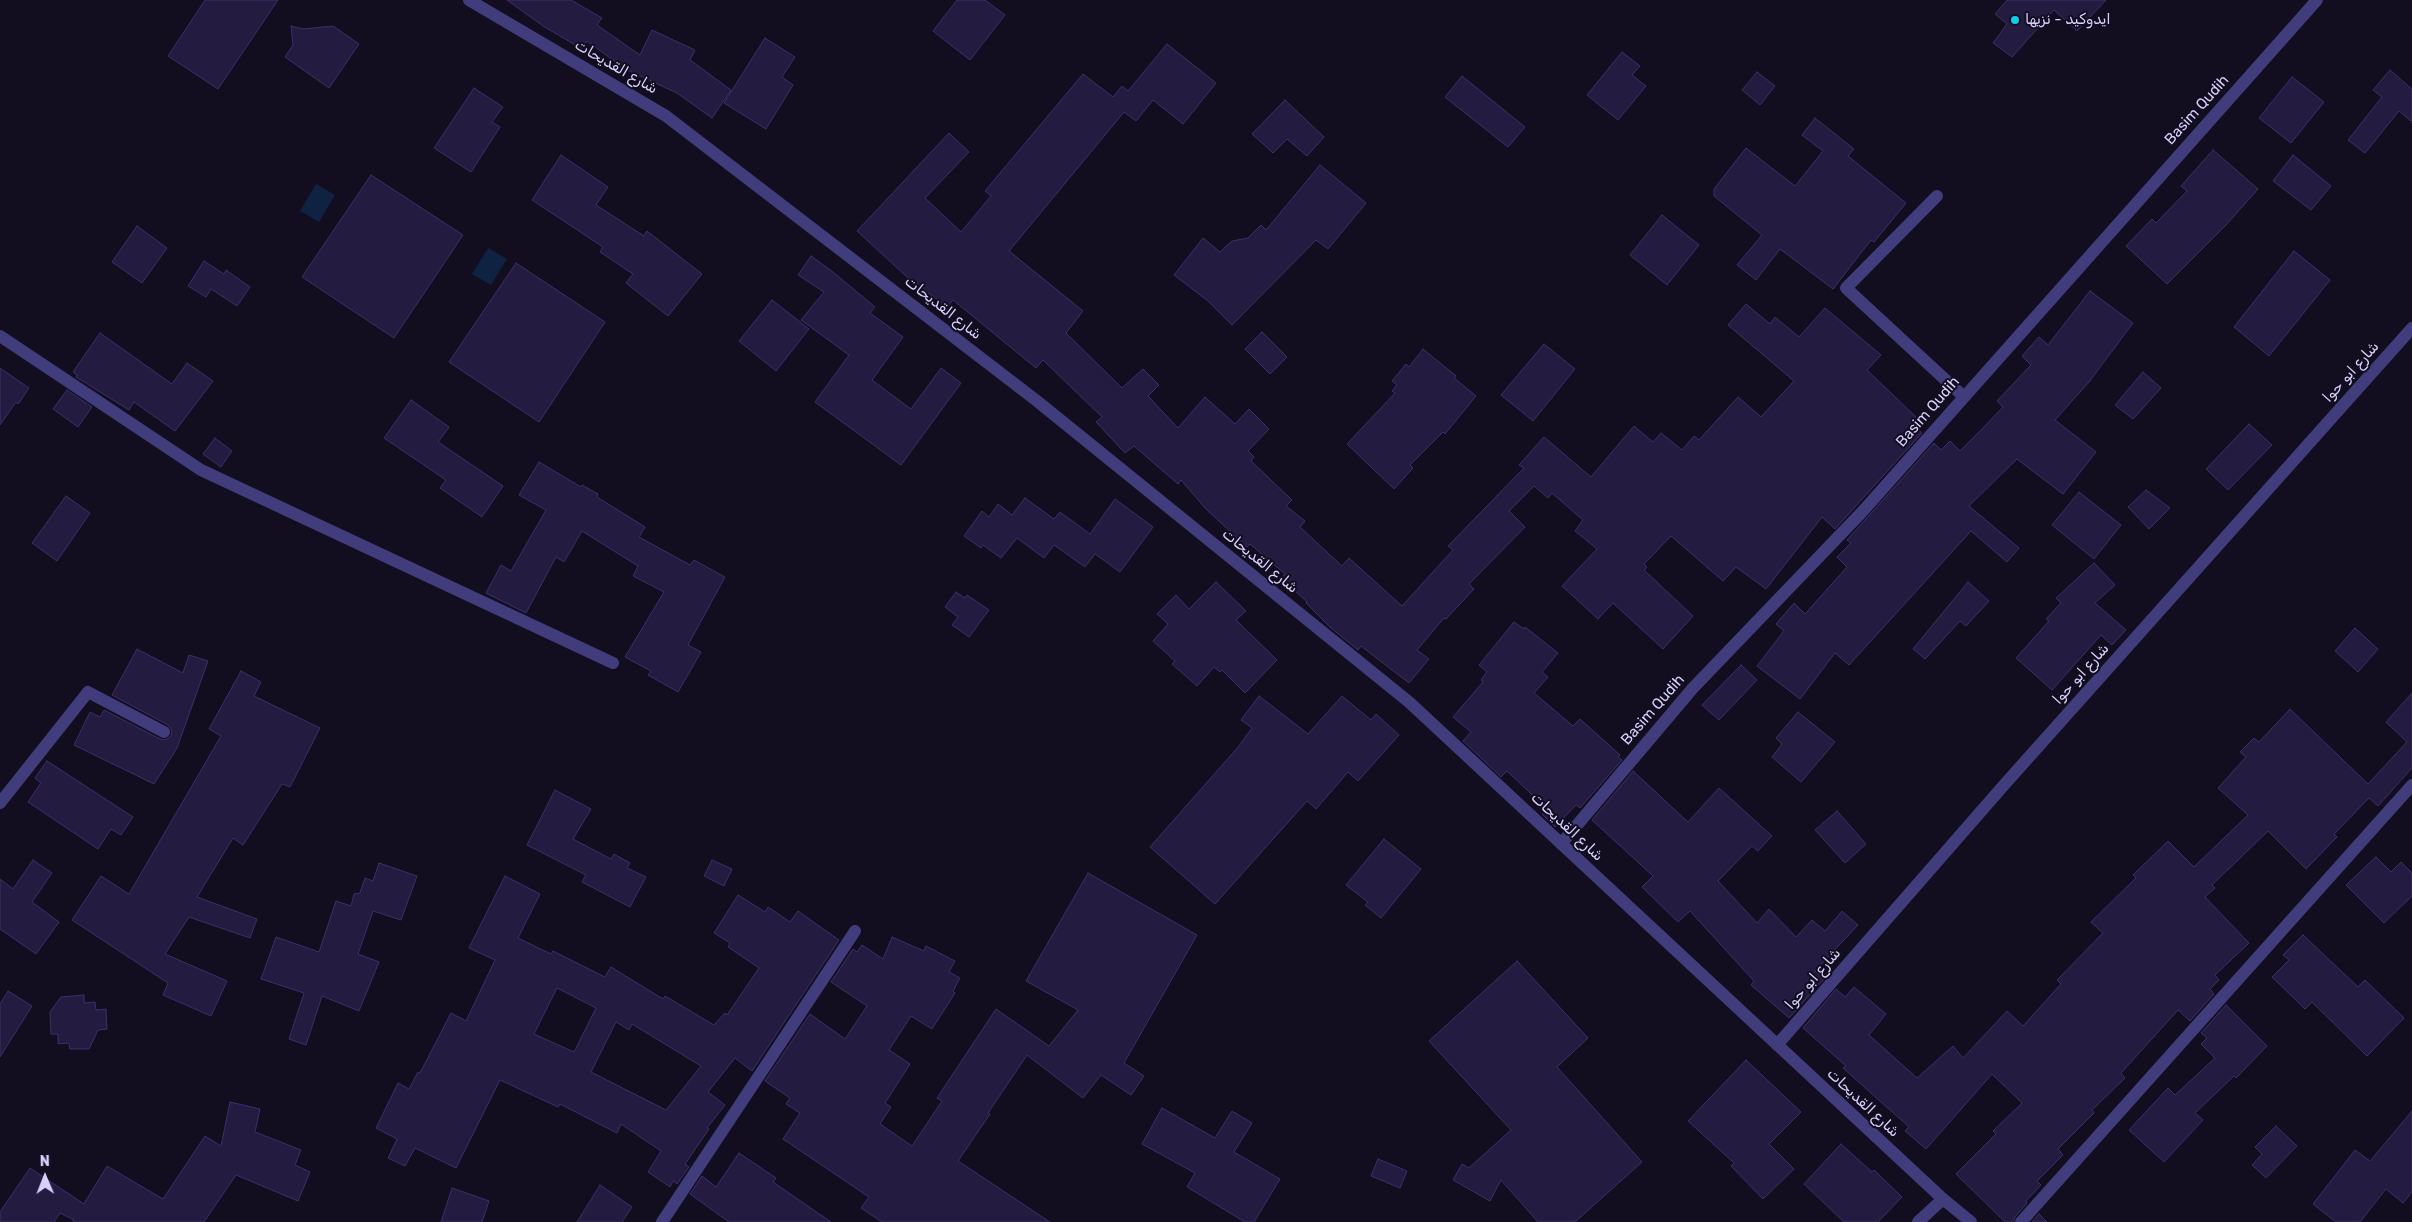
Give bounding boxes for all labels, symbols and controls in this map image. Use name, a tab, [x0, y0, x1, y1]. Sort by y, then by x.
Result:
place label: ايدوكيد - نزيها	[2025, 11, 2111, 29]
marker: ايدوكيد - نزيها	[2009, 14, 2021, 26]
street label: شارع القديحات	[571, 36, 661, 98]
street label: Basim Qudih	[2161, 71, 2233, 149]
street label: شارع القديحات	[901, 272, 985, 344]
street label: شارع ابو حوا	[2319, 338, 2383, 406]
street label: Basim Qudih	[1893, 373, 1963, 451]
street label: شارع القديحات	[1218, 525, 1302, 597]
street label: شارع ابو حوا	[2049, 640, 2113, 708]
street label: Basim Qudih	[1618, 671, 1688, 749]
street label: شارع القديحات	[1527, 789, 1607, 865]
street label: شارع ابو حوا	[1781, 945, 1845, 1013]
street label: شارع القديحات	[1823, 1065, 1903, 1141]
north arrow	[20, 1152, 70, 1202]
text: N	[40, 1153, 50, 1170]

